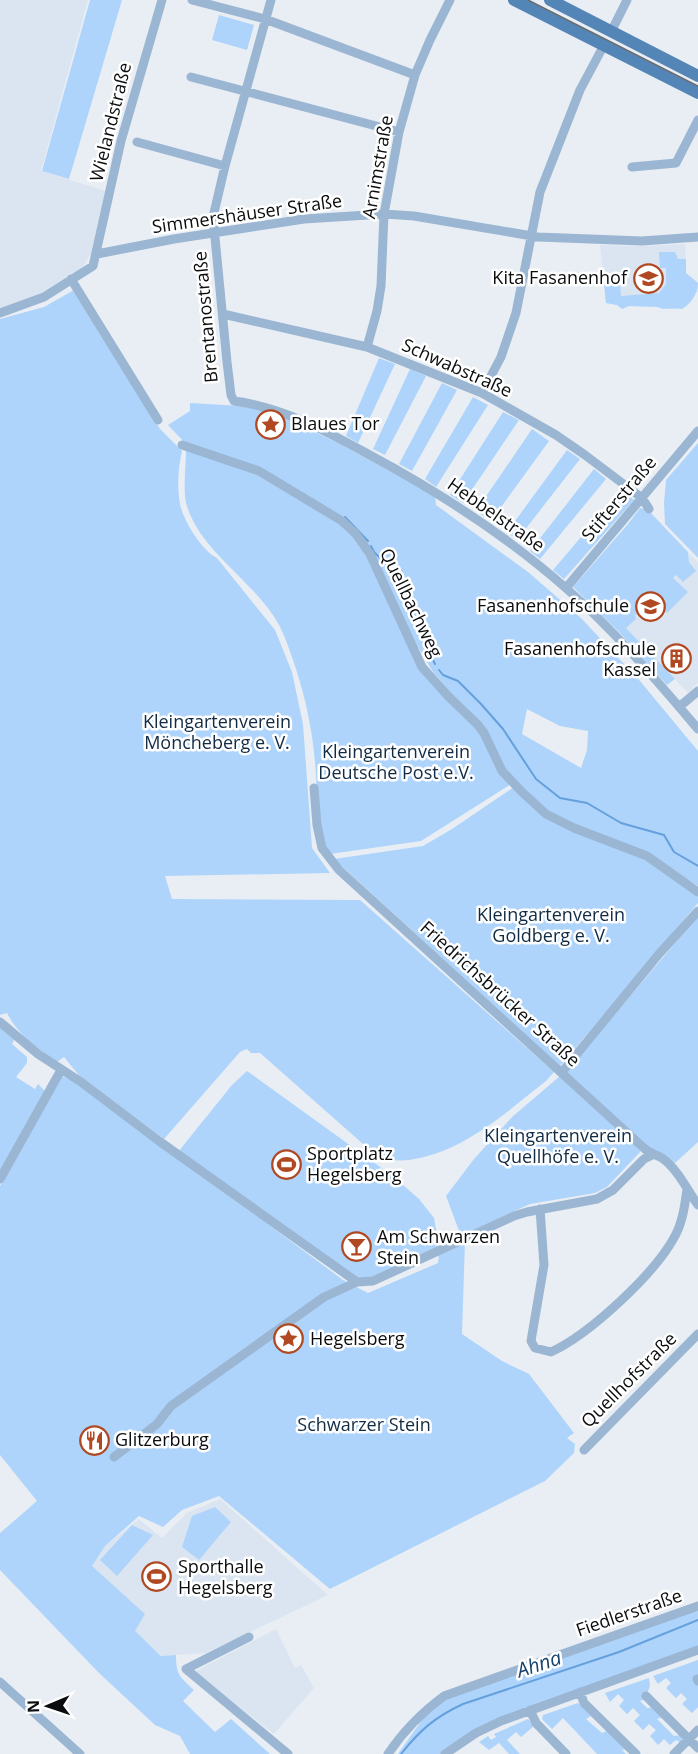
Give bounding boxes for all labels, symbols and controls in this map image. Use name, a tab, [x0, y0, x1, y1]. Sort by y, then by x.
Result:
street label: Wielandstraße	[84, 60, 136, 184]
street label: Arnimstraße	[356, 113, 398, 220]
street label: Simmershäuser Straße	[150, 188, 343, 238]
street label: Brentanostraße	[187, 250, 223, 384]
school or university icon: Kita Fasanenhof	[632, 262, 664, 294]
place label: Kita Fasanenhof	[492, 265, 628, 289]
street label: Schwabstraße	[399, 332, 516, 402]
place icon: Blaues Tor	[254, 408, 286, 440]
place label: Blaues Tor	[291, 411, 380, 435]
street label: Stifterstraße	[575, 451, 661, 546]
street label: Hebbelstraße	[443, 472, 550, 557]
street label: Quellbachweg	[375, 544, 449, 661]
school or university icon: Fasanenhofschule	[634, 590, 666, 622]
place label: Fasanenhofschule	[477, 593, 629, 617]
place label: Fasanenhofschule Kassel	[504, 636, 656, 681]
building icon: Fasanenhofschule Kassel	[661, 643, 693, 675]
park label: Kleingartenverein Möncheberg e. V.	[143, 709, 291, 754]
park label: Kleingartenverein Deutsche Post e.V.	[318, 739, 474, 784]
park label: Kleingartenverein Goldberg e. V.	[477, 902, 625, 947]
street label: Friedrichsbrücker Straße	[416, 915, 586, 1071]
park label: Kleingartenverein Quellhöfe e. V.	[484, 1123, 632, 1168]
place label: Sportplatz Hegelsberg	[307, 1141, 402, 1186]
sports icon: Sportplatz Hegelsberg	[270, 1148, 302, 1180]
place label: Am Schwarzen Stein	[377, 1224, 500, 1269]
bar icon: Am Schwarzen Stein	[340, 1231, 372, 1263]
place icon: Hegelsberg	[273, 1323, 305, 1355]
place label: Hegelsberg	[310, 1326, 405, 1350]
street label: Quellhofstraße	[575, 1326, 681, 1432]
park label: Schwarzer Stein	[297, 1412, 431, 1436]
restaurant icon: Glitzerburg	[78, 1424, 110, 1456]
place label: Glitzerburg	[115, 1427, 209, 1451]
place label: Sporthalle Hegelsberg	[178, 1554, 273, 1599]
sports icon: Sporthalle Hegelsberg	[141, 1561, 173, 1593]
street label: Fiedlerstraße	[572, 1583, 685, 1641]
water label: Ahna	[511, 1644, 565, 1684]
north arrow	[18, 1676, 78, 1736]
text: N	[22, 1700, 44, 1713]

